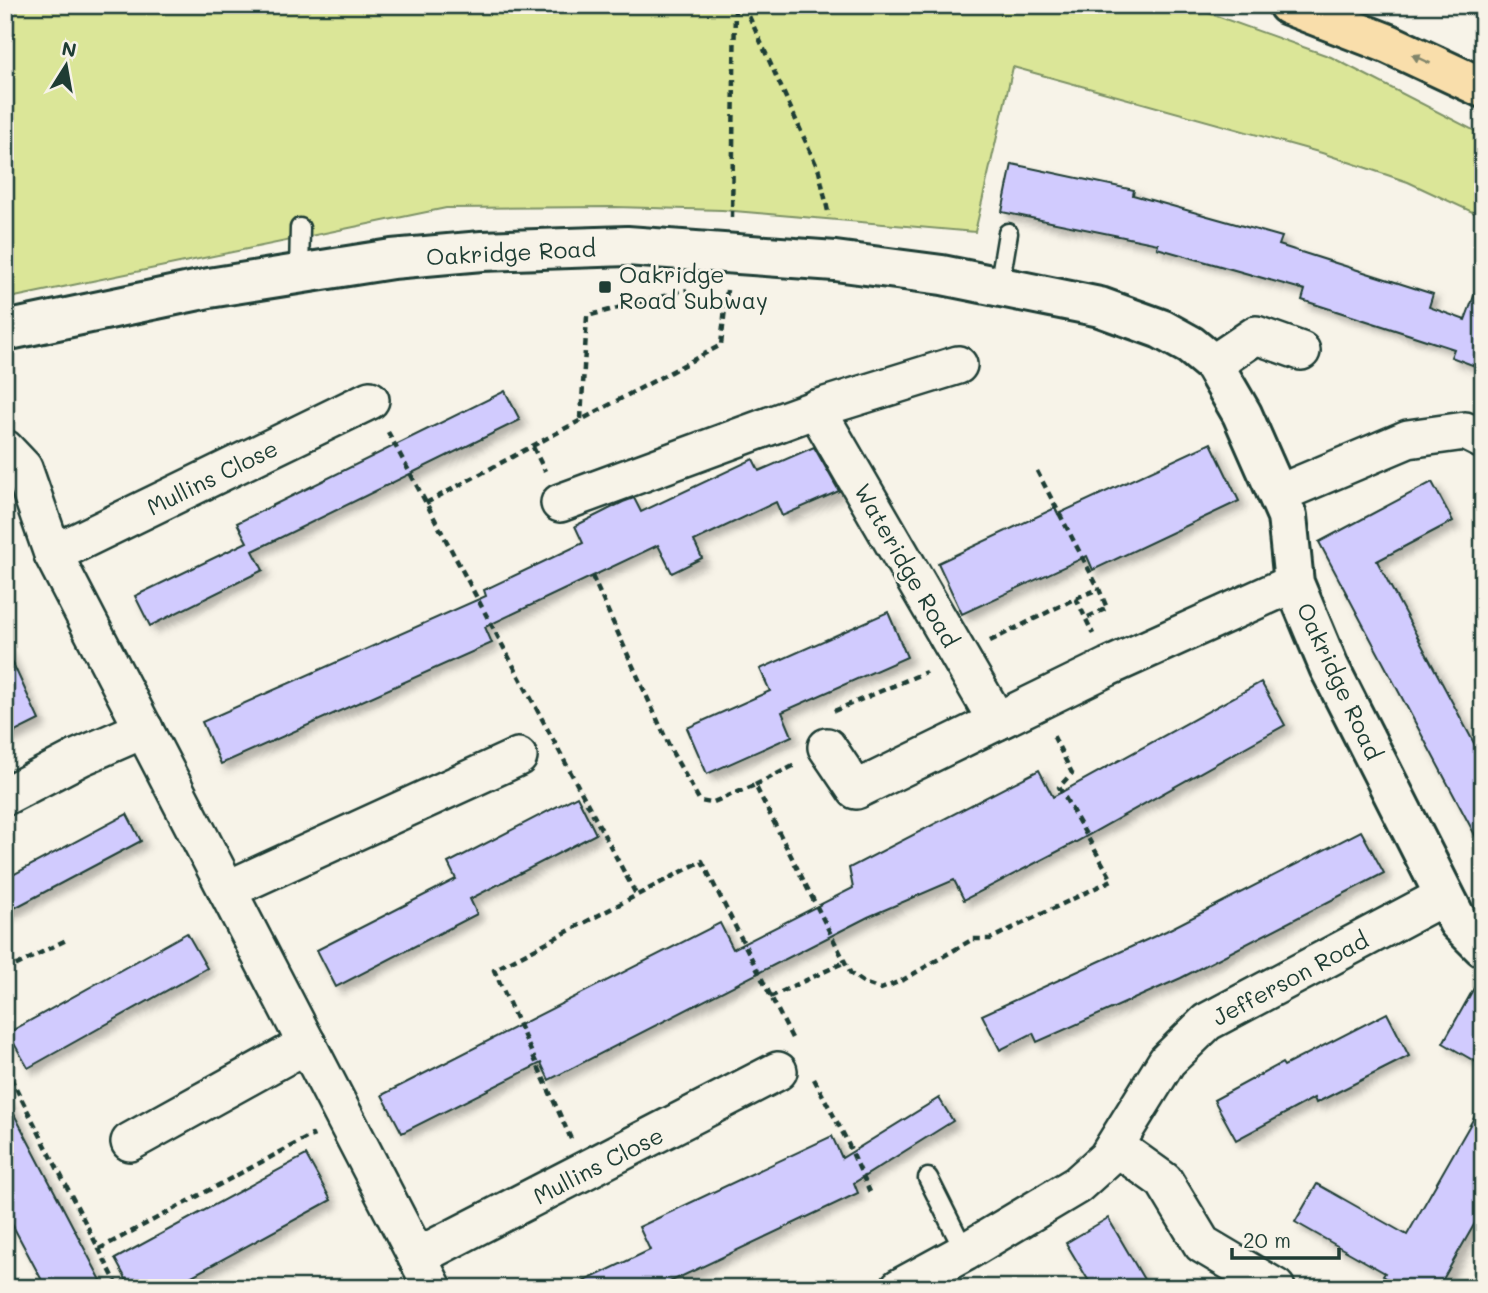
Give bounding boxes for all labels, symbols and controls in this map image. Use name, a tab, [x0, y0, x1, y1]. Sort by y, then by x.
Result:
north arrow	[32, 32, 102, 102]
text: N	[60, 35, 79, 62]
one-way arrow	[1411, 53, 1431, 65]
street label: Oakridge Road	[425, 233, 597, 271]
place label: Oakridge Road Subway	[619, 259, 768, 315]
marker: Oakridge Road Subway	[597, 279, 613, 295]
street label: Mullins Close	[142, 432, 282, 522]
street label: Wateridge Road	[848, 478, 966, 652]
street label: Oakridge Road	[1290, 598, 1390, 764]
street label: Jefferson Road	[1207, 924, 1373, 1032]
street label: Mullins Close	[528, 1119, 668, 1211]
scale bar	[1232, 1216, 1339, 1260]
text: 20 m	[1243, 1226, 1291, 1253]

